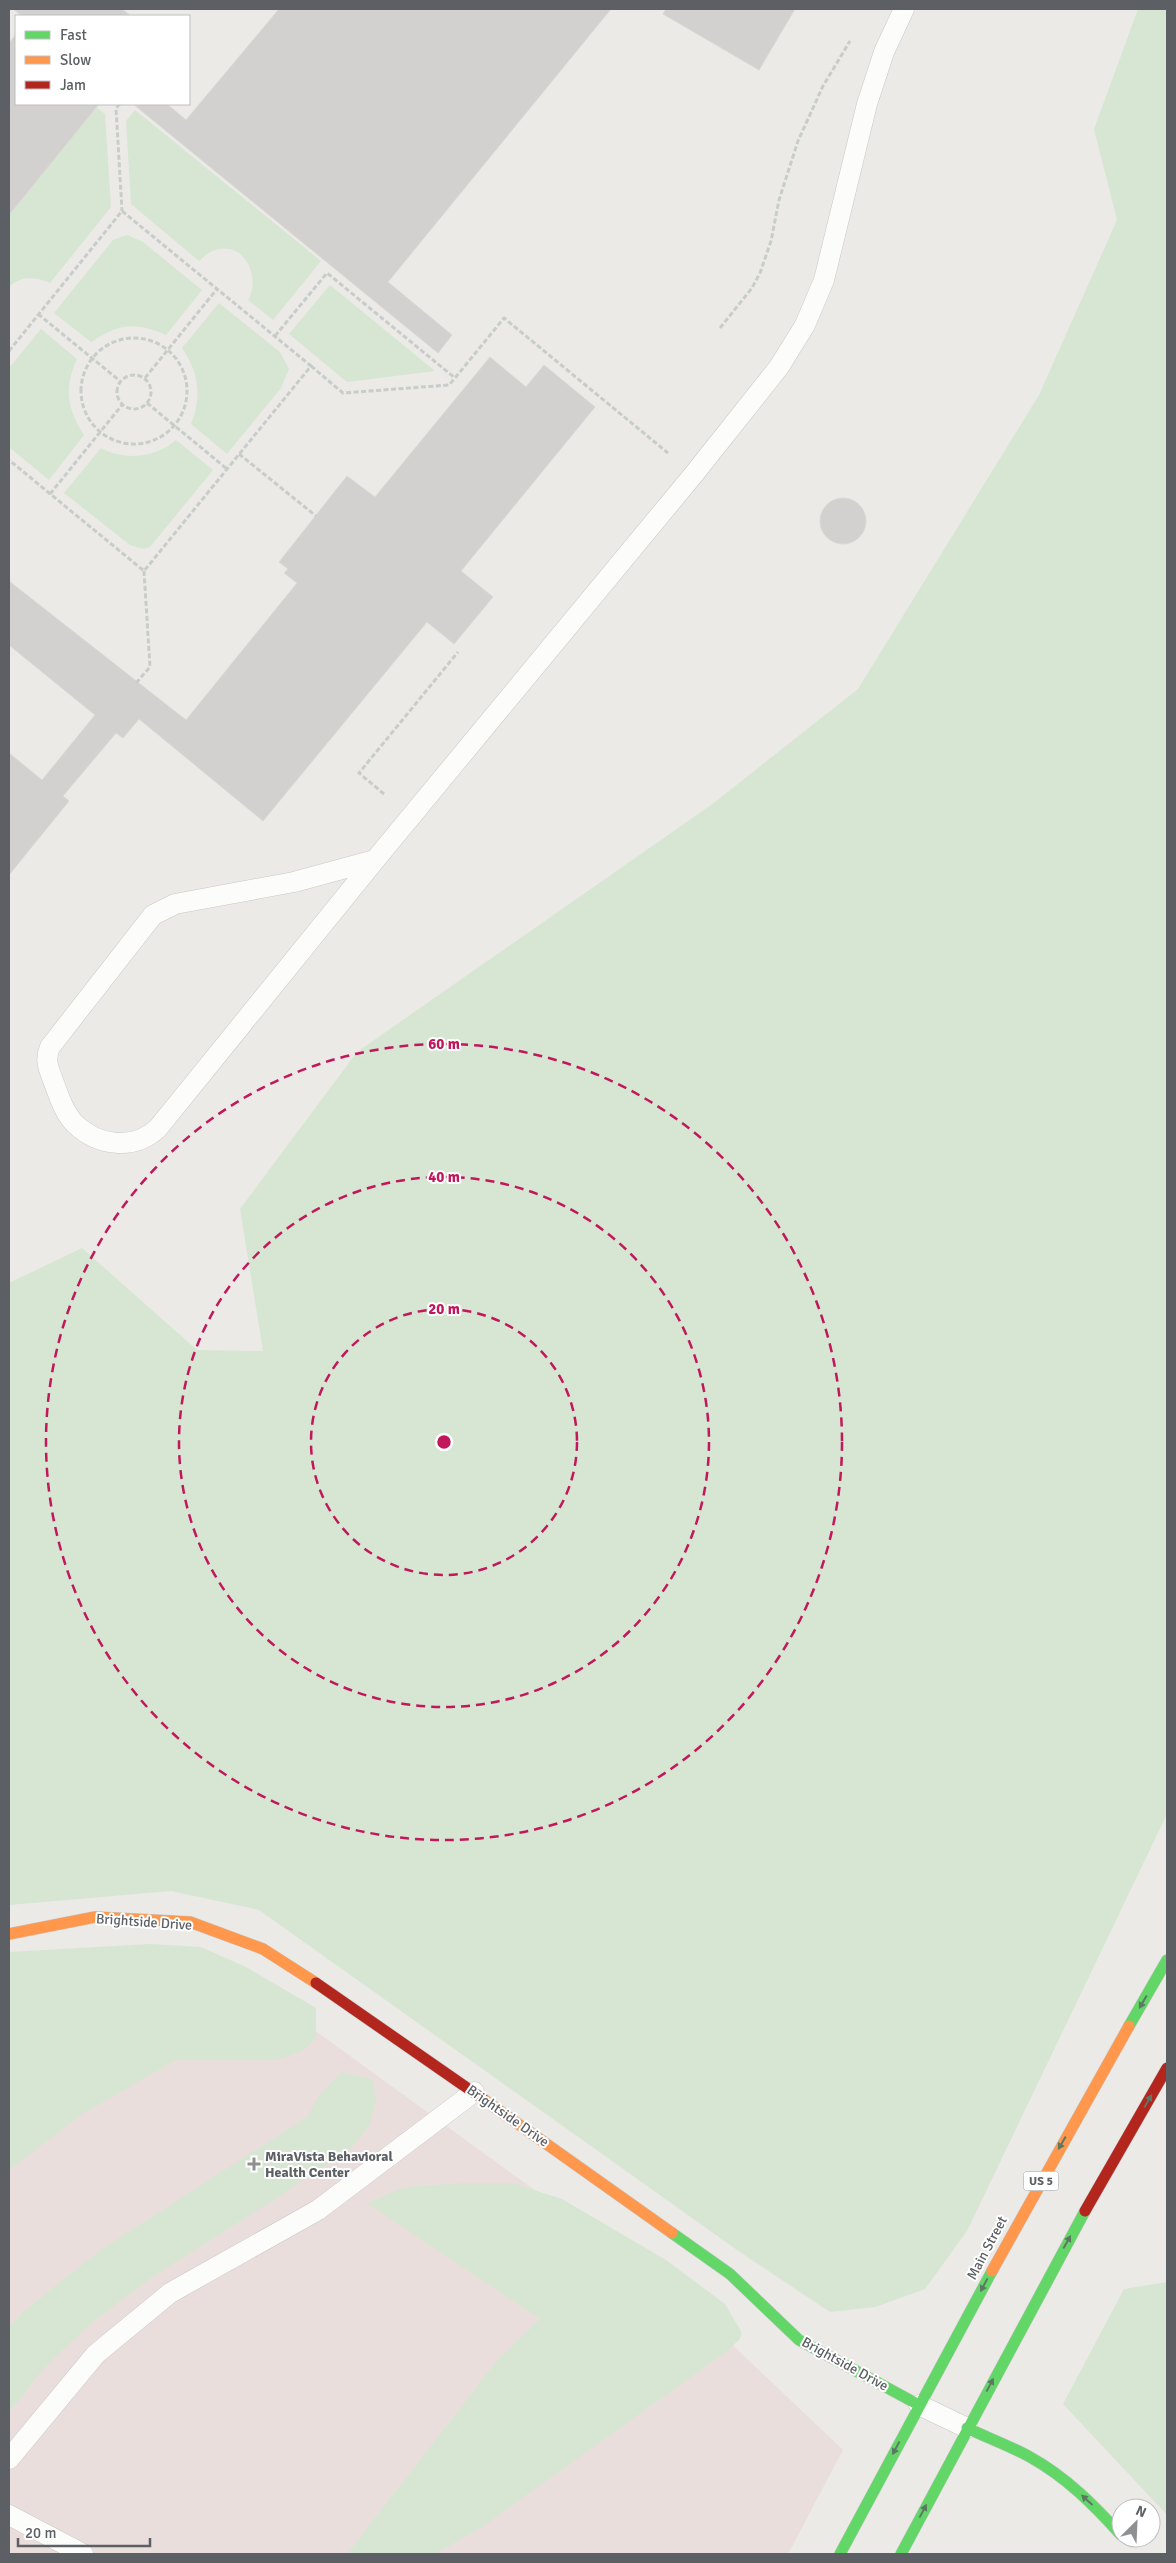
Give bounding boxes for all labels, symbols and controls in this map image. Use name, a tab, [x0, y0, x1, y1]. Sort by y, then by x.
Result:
legend	[15, 15, 190, 105]
text: Fast	[60, 26, 87, 44]
text: Slow	[60, 51, 91, 69]
text: Jam	[60, 76, 86, 94]
text: 60 m	[428, 1035, 460, 1053]
text: 40 m	[428, 1168, 460, 1186]
text: 20 m	[428, 1300, 460, 1318]
centre of rings	[435, 1433, 453, 1451]
street label: Brightside Drive	[95, 1910, 193, 1934]
one-way arrow	[1139, 1995, 1147, 2010]
street label: Brightside Drive	[464, 2081, 552, 2151]
one-way arrow	[1144, 2094, 1152, 2109]
one-way arrow	[1058, 2137, 1067, 2150]
place label: MiraVista Behavioral Health Center	[265, 2148, 393, 2181]
marker: MiraVista Behavioral Health Center	[247, 2157, 261, 2171]
road number: US 5	[1024, 2172, 1058, 2190]
street label: Main Street	[963, 2213, 1011, 2283]
one-way arrow	[1063, 2235, 1071, 2249]
one-way arrow	[979, 2279, 988, 2292]
street label: Brightside Drive	[799, 2333, 891, 2395]
one-way arrow	[986, 2378, 994, 2392]
one-way arrow	[892, 2441, 900, 2455]
one-way arrow	[1082, 2494, 1094, 2506]
north arrow	[1111, 2498, 1161, 2548]
text: N	[1133, 2502, 1149, 2521]
one-way arrow	[919, 2504, 927, 2518]
scale bar	[18, 2516, 150, 2548]
text: 20 m	[25, 2524, 56, 2542]

